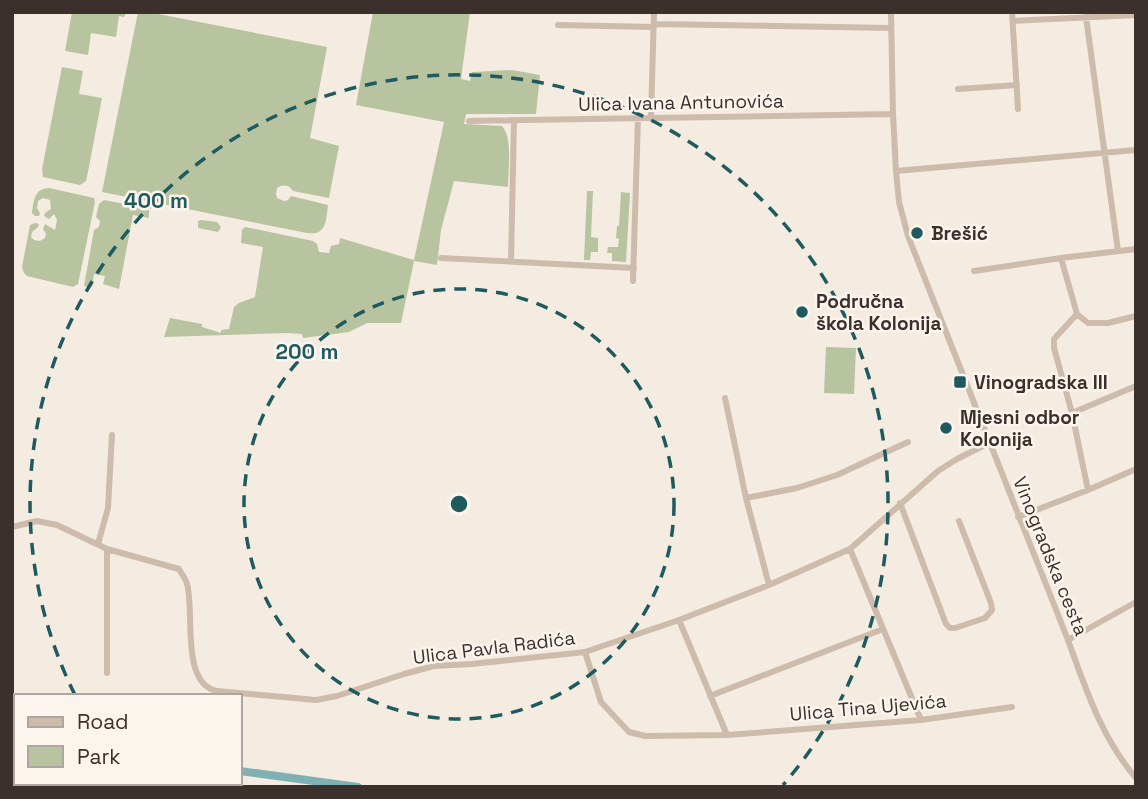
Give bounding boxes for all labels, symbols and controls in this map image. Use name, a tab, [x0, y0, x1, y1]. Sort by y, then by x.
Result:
street label: Ulica Ivana Antunovića	[578, 88, 784, 117]
text: 400 m	[124, 187, 188, 214]
place label: Brešić	[931, 221, 988, 246]
marker: Brešić	[909, 225, 925, 241]
place label: Područna škola Kolonija	[816, 289, 941, 336]
marker: Područna škola Kolonija	[794, 304, 810, 320]
text: 200 m	[276, 338, 338, 365]
place label: Vinogradska III	[974, 370, 1108, 395]
marker: Vinogradska III	[952, 374, 968, 390]
place label: Mjesni odbor Kolonija	[960, 405, 1079, 452]
marker: Mjesni odbor Kolonija	[938, 420, 954, 436]
street label: Vinogradska cesta	[1007, 473, 1094, 640]
centre of rings	[447, 492, 471, 516]
street label: Ulica Pavla Radića	[411, 625, 577, 670]
street label: Ulica Tina Ujevića	[789, 688, 947, 727]
legend	[14, 694, 242, 785]
text: Road	[77, 708, 129, 735]
text: Park	[77, 743, 121, 770]

